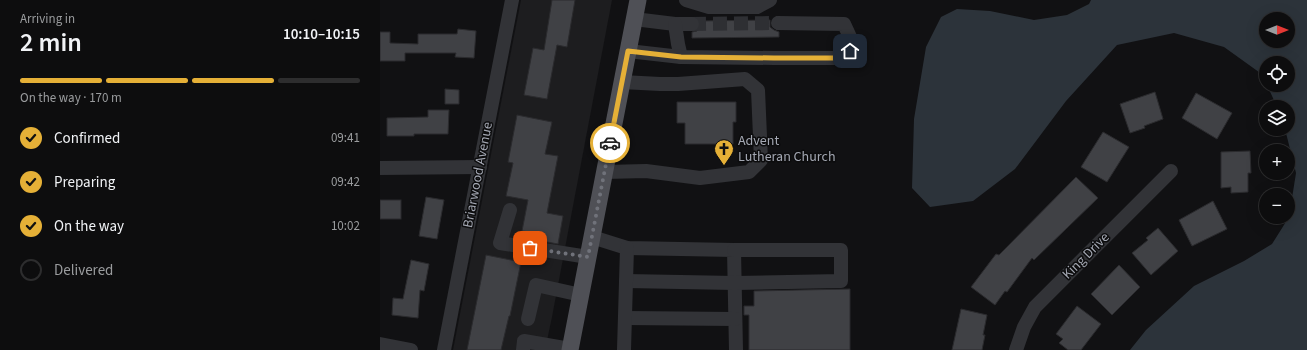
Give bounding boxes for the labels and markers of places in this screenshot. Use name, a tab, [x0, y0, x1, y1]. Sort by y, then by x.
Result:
pin	[833, 34, 867, 68]
place label: Advent Lutheran Church	[738, 131, 836, 167]
church icon: Advent Lutheran Church	[713, 138, 735, 166]
pin	[513, 231, 547, 265]

